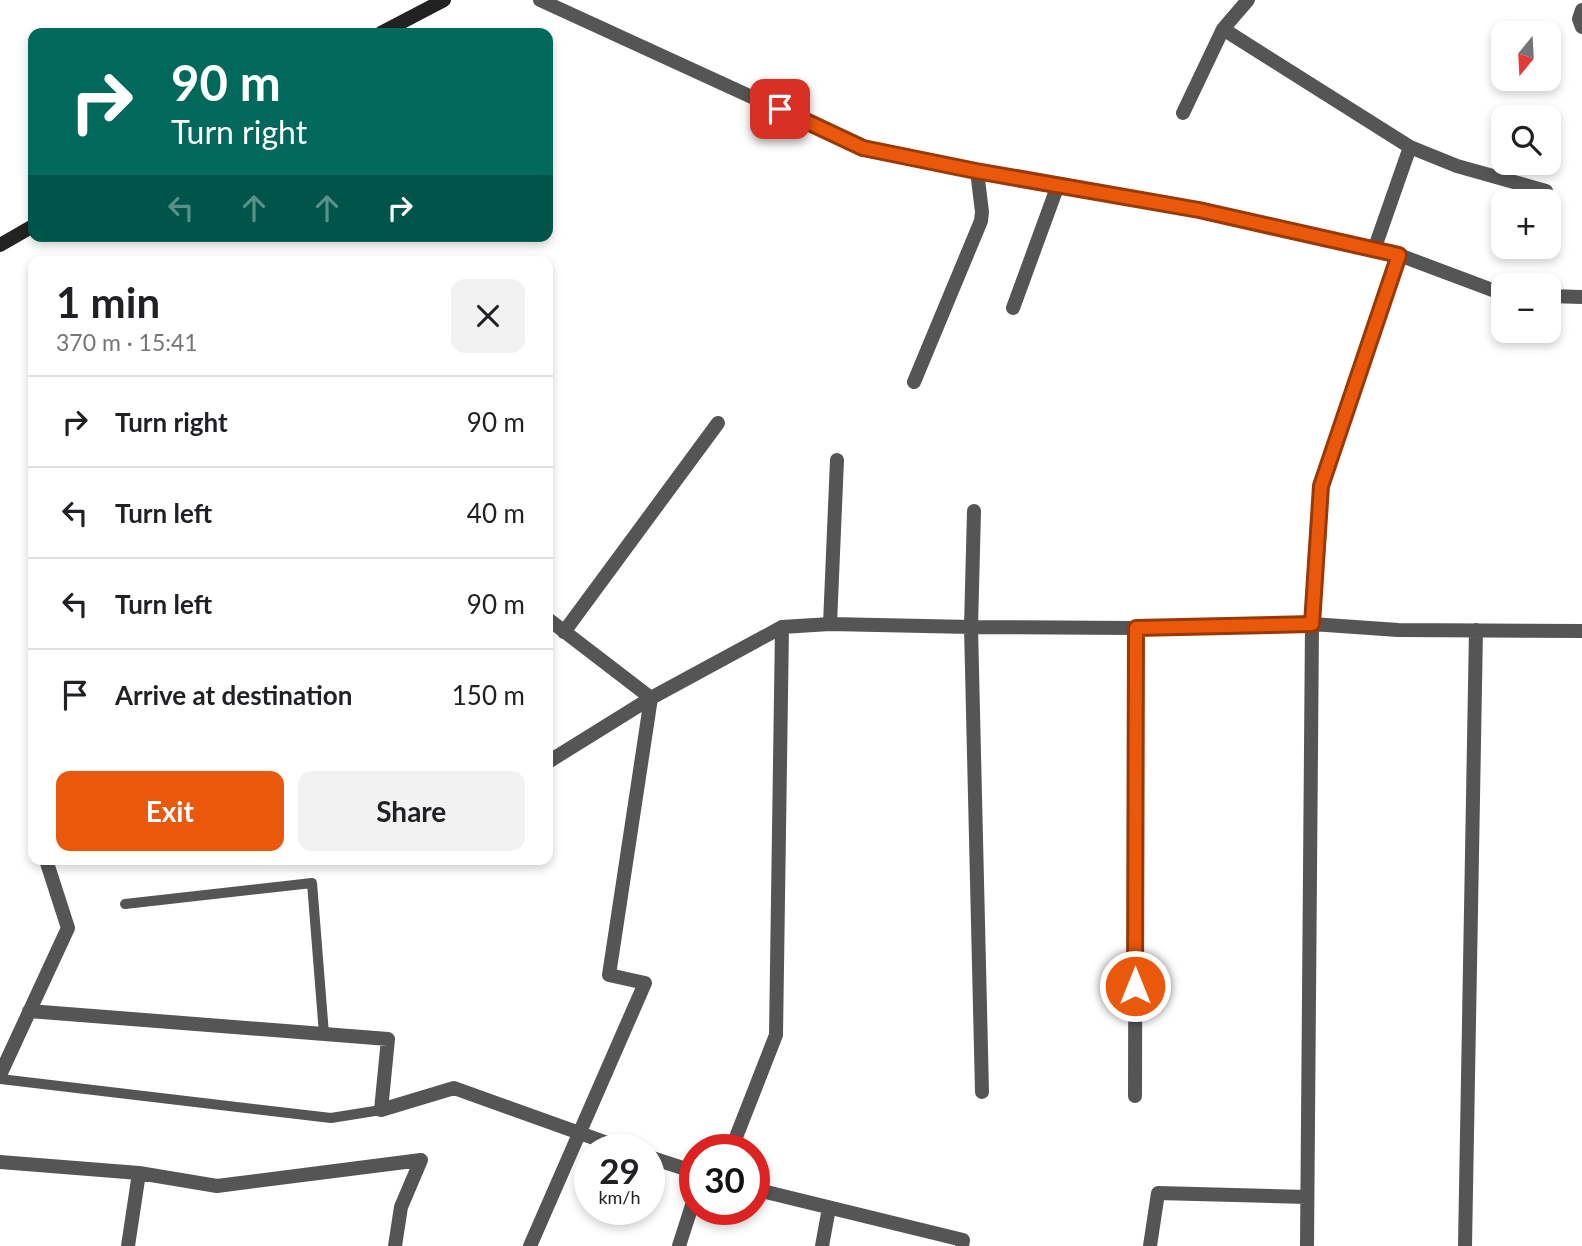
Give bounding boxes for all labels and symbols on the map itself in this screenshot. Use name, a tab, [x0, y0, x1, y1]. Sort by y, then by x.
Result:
north arrow	[1491, 21, 1561, 91]
pin	[750, 79, 810, 139]
position arrow	[1098, 949, 1172, 1023]
speed limit sign: 30	[679, 1134, 770, 1225]

